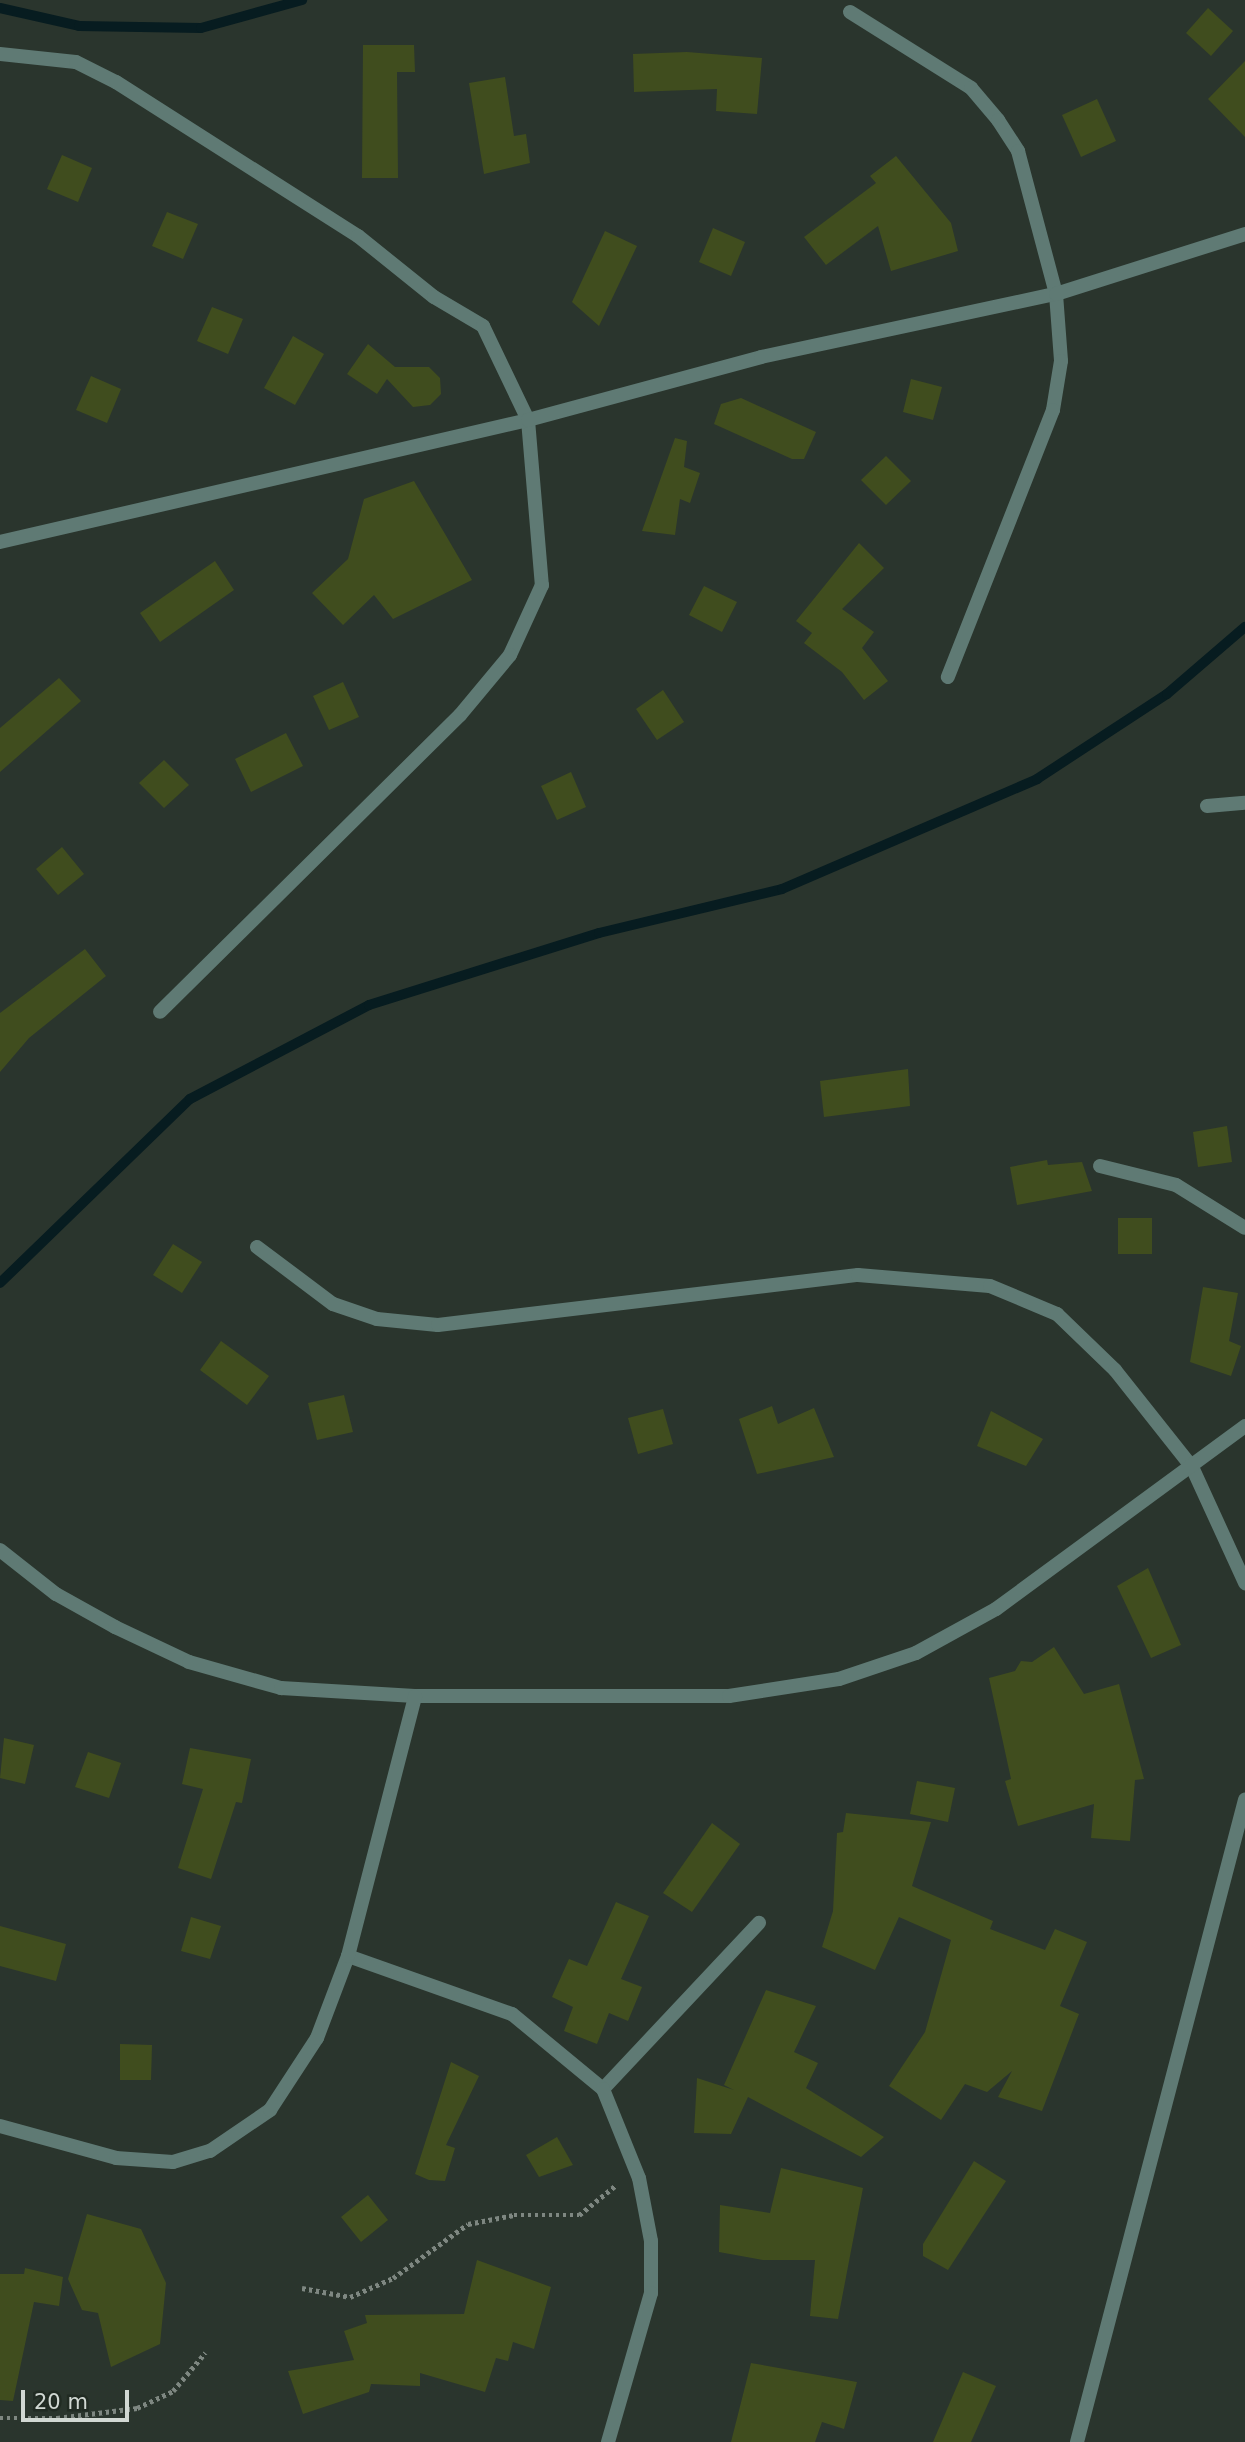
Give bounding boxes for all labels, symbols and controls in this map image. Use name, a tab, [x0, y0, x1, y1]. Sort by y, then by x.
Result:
scale bar	[24, 2376, 133, 2420]
text: 20 m	[34, 2390, 88, 2414]

